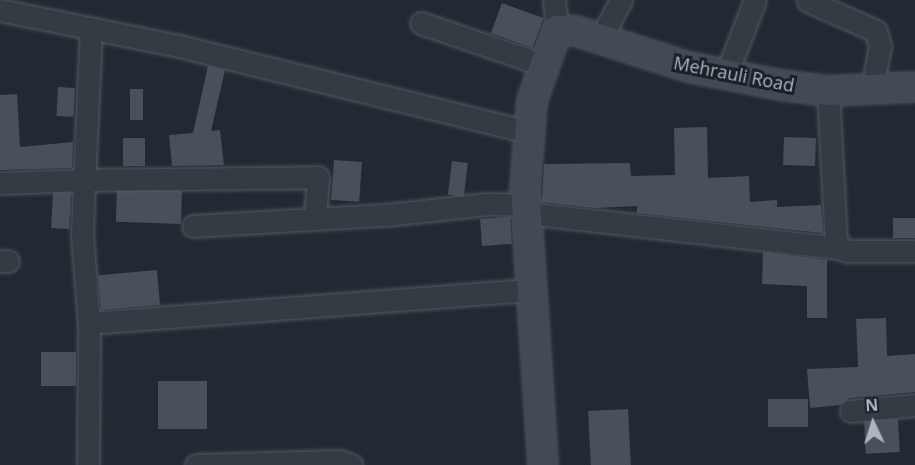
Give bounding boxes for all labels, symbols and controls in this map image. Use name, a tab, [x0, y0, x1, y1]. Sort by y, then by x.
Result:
street label: Mehrauli Road	[672, 52, 796, 96]
north arrow	[843, 393, 903, 453]
text: N	[864, 394, 879, 416]

